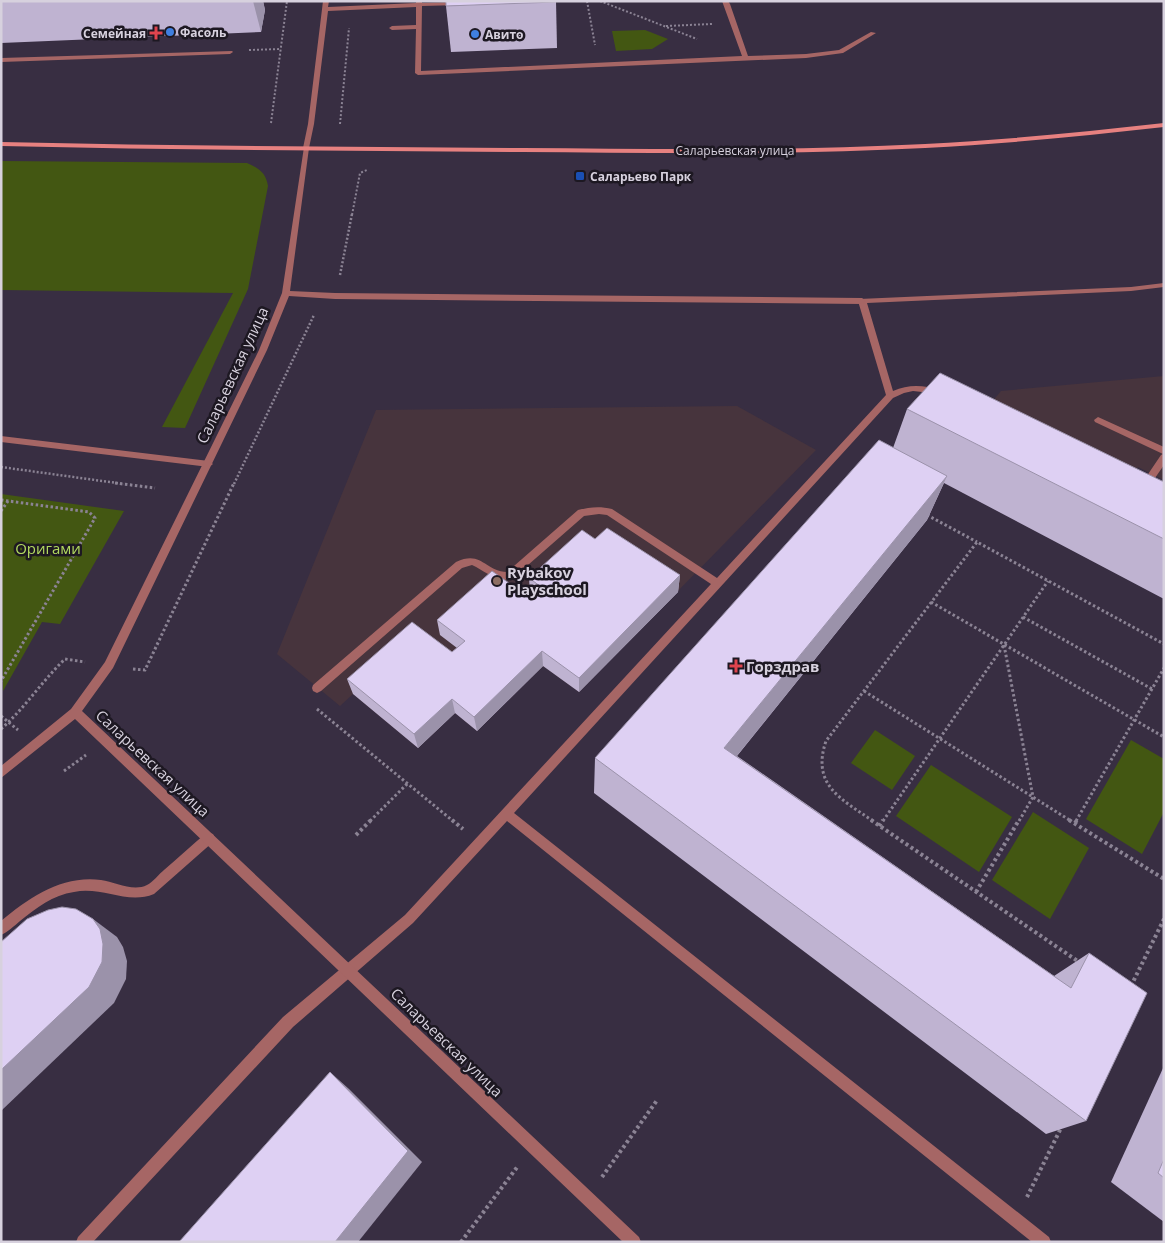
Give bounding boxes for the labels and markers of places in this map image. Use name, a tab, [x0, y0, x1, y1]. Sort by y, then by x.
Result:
place label: Фасоль	[180, 24, 226, 41]
place label: Семейная	[83, 25, 146, 42]
marker: Фасоль	[164, 26, 176, 38]
place label: Авито	[485, 26, 524, 43]
marker: Семейная	[150, 27, 162, 39]
marker: Авито	[469, 28, 481, 40]
place label: Саларьево Парк	[590, 168, 692, 185]
marker: Саларьево Парк	[574, 170, 586, 182]
place label: Rybakov Playschool	[507, 562, 587, 599]
marker: Rybakov Playschool	[491, 575, 503, 587]
place label: Горздрав	[746, 656, 819, 676]
marker: Горздрав	[730, 660, 742, 672]

